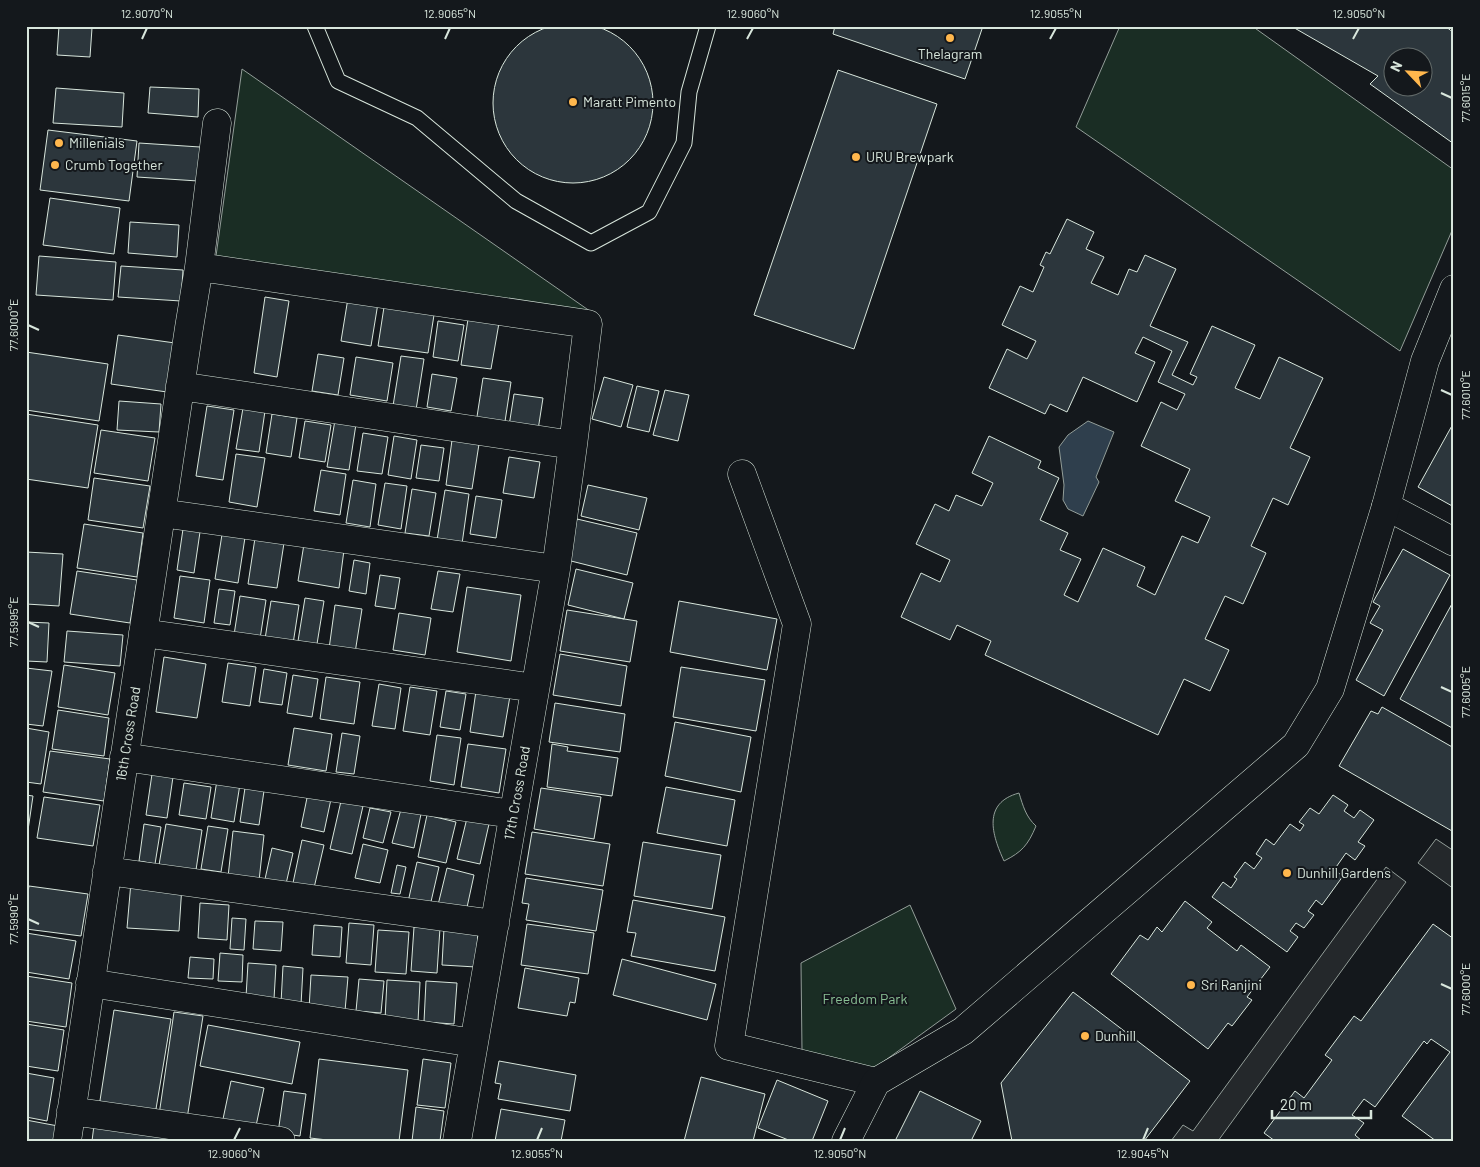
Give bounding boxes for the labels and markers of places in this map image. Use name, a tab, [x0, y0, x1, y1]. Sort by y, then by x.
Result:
marker: Thelagram	[944, 32, 956, 44]
place label: Thelagram	[918, 45, 982, 62]
place label: Maratt Pimento	[583, 93, 676, 110]
marker: Maratt Pimento	[567, 96, 579, 108]
place label: Millenials	[69, 134, 125, 151]
marker: Millenials	[53, 137, 65, 149]
place label: URU Brewpark	[866, 148, 954, 165]
marker: URU Brewpark	[850, 151, 862, 163]
place label: Crumb Together	[65, 156, 163, 173]
marker: Crumb Together	[49, 159, 61, 171]
place label: Dunhill Gardens	[1297, 864, 1391, 881]
marker: Dunhill Gardens	[1281, 867, 1293, 879]
place label: Sri Ranjini	[1201, 976, 1262, 993]
marker: Sri Ranjini	[1185, 979, 1197, 991]
place label: Dunhill	[1095, 1027, 1136, 1044]
marker: Dunhill	[1079, 1030, 1091, 1042]

